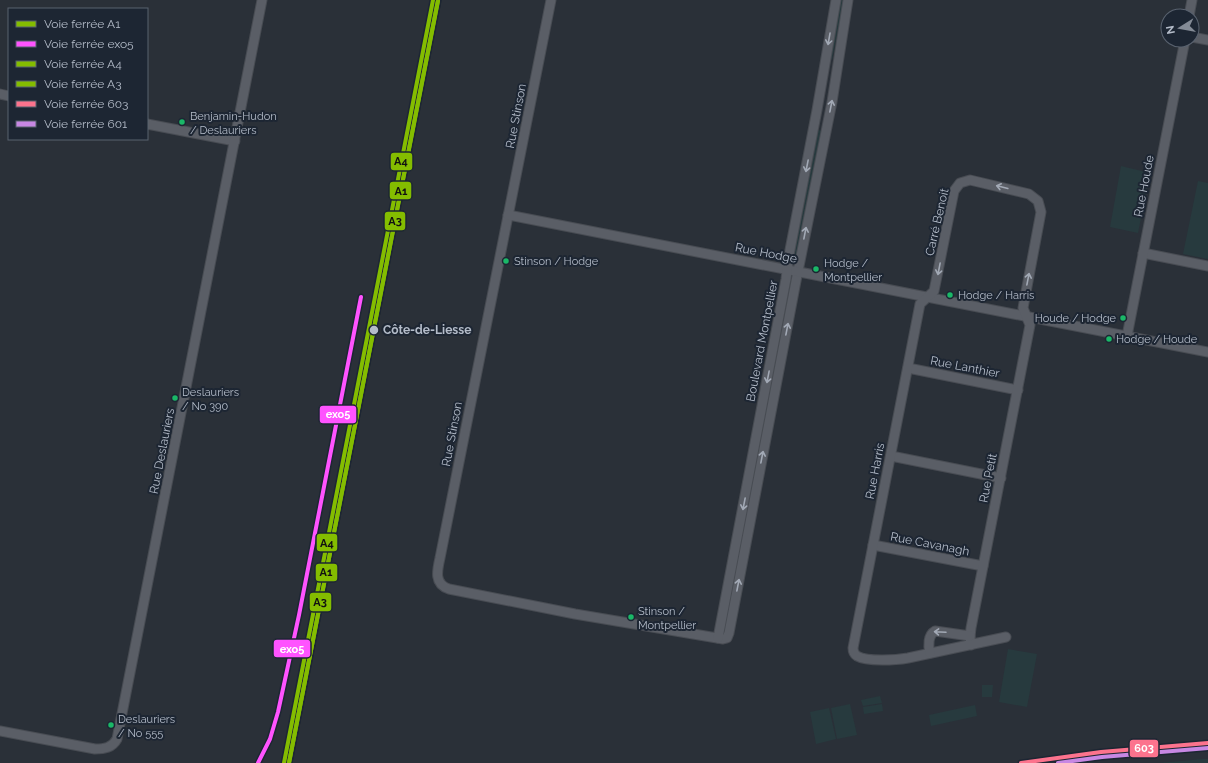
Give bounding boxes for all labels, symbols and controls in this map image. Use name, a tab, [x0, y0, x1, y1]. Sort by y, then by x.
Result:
legend	[8, 8, 148, 140]
north arrow	[1160, 8, 1200, 48]
text: Voie ferrée A1	[44, 17, 120, 31]
text: N	[1163, 24, 1178, 35]
one-way arrow	[825, 32, 833, 45]
text: Voie ferrée exo5	[44, 37, 134, 51]
text: Voie ferrée A4	[44, 57, 122, 71]
text: Voie ferrée A3	[44, 77, 122, 91]
street label: Rue Stinson	[503, 82, 529, 150]
text: Voie ferrée 603	[44, 97, 128, 111]
one-way arrow	[827, 100, 835, 113]
place label: Benjamin-Hudon / Deslauriers	[190, 110, 277, 137]
text: Voie ferrée 601	[44, 117, 127, 131]
marker: Benjamin-Hudon / Deslauriers	[177, 117, 187, 127]
line badge: A4	[390, 152, 413, 171]
street label: Rue Houde	[1131, 154, 1157, 218]
text: A4	[394, 155, 408, 168]
one-way arrow	[802, 160, 810, 173]
line badge: A1	[389, 181, 412, 200]
one-way arrow	[996, 183, 1009, 190]
text: A1	[395, 185, 408, 198]
street label: Carré Benoit	[922, 187, 952, 257]
line badge: A3	[384, 211, 406, 231]
text: A3	[388, 215, 402, 228]
one-way arrow	[802, 227, 810, 240]
street label: Rue Hodge	[734, 240, 798, 266]
place label: Stinson / Hodge	[514, 255, 599, 268]
marker: Stinson / Hodge	[501, 256, 511, 266]
place label: Hodge / Montpellier	[824, 257, 882, 284]
one-way arrow	[935, 262, 943, 275]
marker: Hodge / Montpellier	[811, 264, 821, 274]
one-way arrow	[1025, 273, 1033, 286]
street label: Boulevard Montpellier	[743, 278, 781, 403]
place label: Hodge / Harris	[958, 289, 1034, 302]
marker: Hodge / Harris	[945, 290, 955, 300]
place label: Houde / Hodge	[1035, 312, 1117, 325]
marker: Houde / Hodge	[1118, 313, 1128, 323]
place label: Côte-de-Liesse	[383, 323, 471, 337]
one-way arrow	[783, 323, 791, 336]
marker: Côte-de-Liesse	[368, 324, 380, 336]
place label: Hodge / Houde	[1116, 333, 1198, 346]
marker: Hodge / Houde	[1104, 334, 1114, 344]
street label: Rue Lanthier	[929, 353, 1002, 381]
one-way arrow	[764, 370, 772, 383]
place label: Deslauriers / No 390	[182, 386, 239, 413]
marker: Deslauriers / No 390	[170, 393, 180, 403]
street label: Rue Stinson	[439, 400, 465, 468]
line badge: exo5	[319, 405, 357, 424]
street label: Rue Deslauriers	[147, 407, 177, 495]
text: exo5	[326, 408, 350, 421]
street label: Rue Harris	[863, 441, 887, 500]
one-way arrow	[758, 451, 766, 464]
street label: Rue Petit	[976, 452, 1000, 504]
one-way arrow	[739, 498, 747, 511]
street label: Rue Cavanagh	[889, 529, 971, 559]
line badge: A4	[316, 533, 338, 552]
text: A4	[320, 537, 334, 550]
line badge: A1	[315, 563, 338, 582]
text: A1	[320, 566, 333, 579]
one-way arrow	[734, 579, 742, 592]
line badge: A3	[309, 592, 332, 612]
text: A3	[313, 596, 327, 609]
place label: Stinson / Montpellier	[638, 605, 696, 632]
marker: Stinson / Montpellier	[626, 612, 636, 622]
one-way arrow	[934, 628, 947, 636]
line badge: exo5	[273, 639, 311, 658]
text: exo5	[280, 643, 304, 656]
place label: Deslauriers / No 555	[118, 713, 175, 740]
marker: Deslauriers / No 555	[106, 720, 116, 730]
line badge: 603	[1129, 739, 1159, 758]
text: 603	[1134, 742, 1154, 755]

